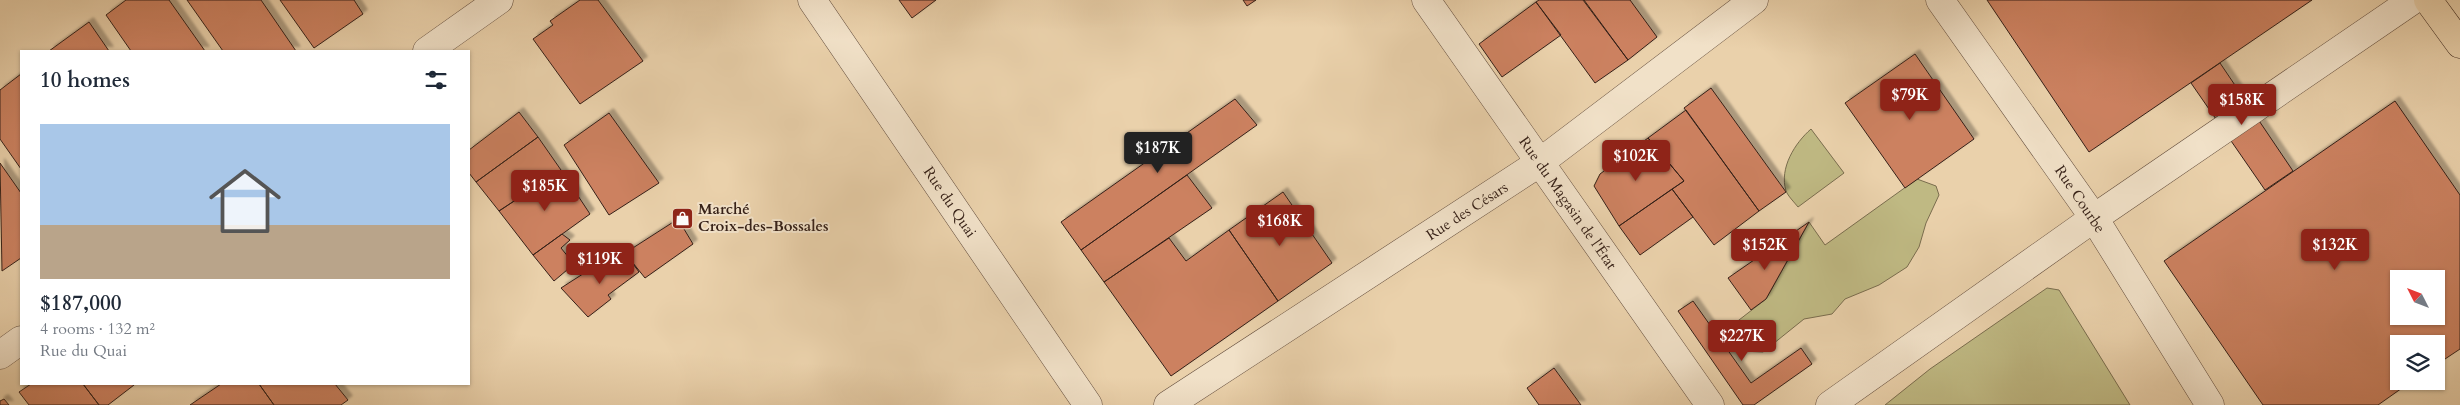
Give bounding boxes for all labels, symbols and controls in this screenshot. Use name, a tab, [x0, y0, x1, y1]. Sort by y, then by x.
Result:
text: 10 homes	[40, 66, 130, 95]
icon: filters	[422, 66, 450, 94]
pin: $79K	[1880, 78, 1940, 121]
text: $79K	[1891, 84, 1929, 106]
pin: $158K	[2207, 84, 2277, 126]
text: $158K	[2219, 89, 2265, 111]
pin: $187K	[1123, 132, 1193, 174]
street label: Rue du Magasin de l'État	[1514, 132, 1622, 274]
text: $187K	[1135, 137, 1181, 159]
pin: $102K	[1601, 140, 1671, 182]
text: $102K	[1613, 145, 1659, 167]
icon: home	[200, 156, 290, 246]
street label: Rue Courbe	[2050, 161, 2110, 237]
street label: Rue du Quai	[919, 163, 981, 241]
pin: $185K	[510, 170, 580, 212]
text: $185K	[522, 175, 568, 197]
street label: Rue des Césars	[1422, 177, 1512, 245]
place label: Marché Croix-des-Bossales	[698, 199, 829, 236]
pin: $168K	[1245, 204, 1315, 247]
shop icon: Marché Croix-des-Bossales	[670, 206, 694, 230]
text: $168K	[1257, 210, 1303, 232]
pin: $152K	[1730, 228, 1800, 271]
pin: $132K	[2300, 228, 2370, 271]
text: $152K	[1742, 234, 1788, 256]
text: $132K	[2312, 234, 2358, 256]
pin: $119K	[565, 242, 635, 285]
text: $119K	[577, 248, 623, 270]
north arrow	[2390, 270, 2445, 325]
map controls	[2390, 270, 2445, 390]
text: $187,000	[40, 289, 121, 318]
text: 4 rooms · 132 m²	[40, 318, 155, 340]
pin: $227K	[1707, 320, 1777, 362]
text: $227K	[1719, 325, 1765, 347]
button: layers	[2390, 335, 2445, 390]
text: Rue du Quai	[40, 340, 127, 362]

